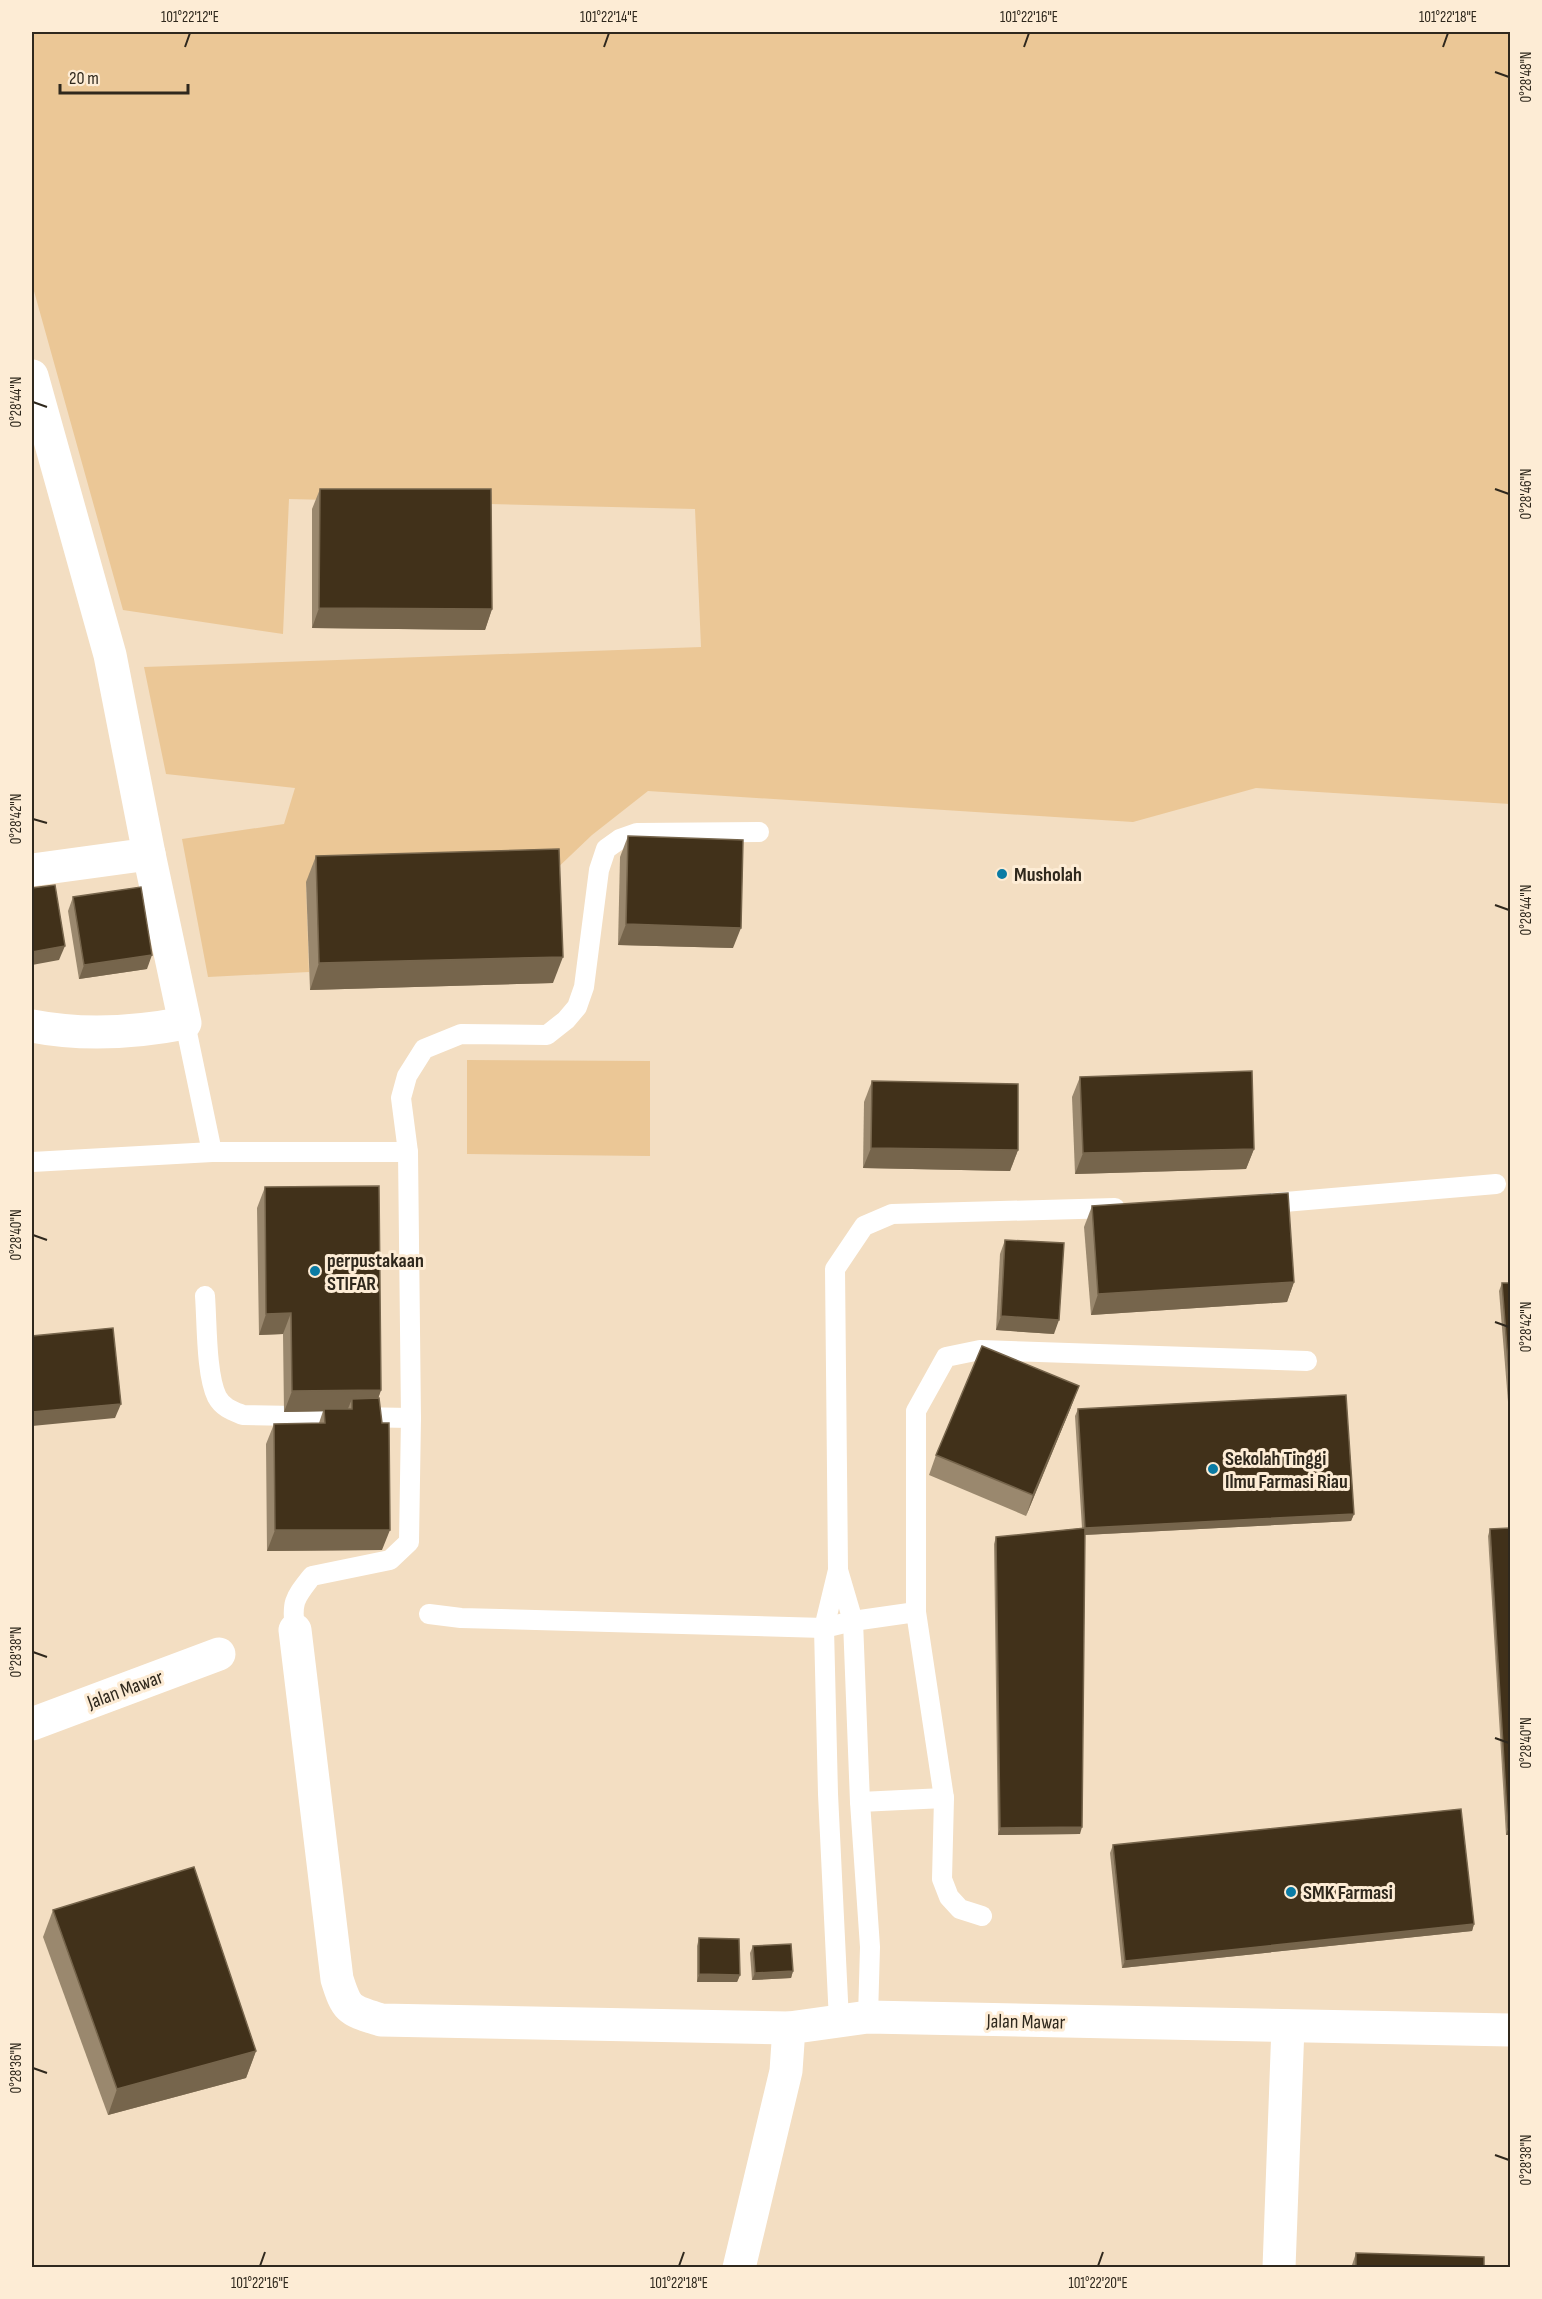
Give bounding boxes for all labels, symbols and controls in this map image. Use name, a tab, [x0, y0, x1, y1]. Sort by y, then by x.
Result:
text: 101°22'12"E	[161, 8, 219, 27]
text: 101°22'14"E	[580, 8, 638, 27]
text: 101°22'16"E	[1000, 8, 1058, 27]
text: 101°22'18"E	[1419, 8, 1477, 27]
text: 0°28'48"N	[1517, 52, 1536, 102]
scale bar	[60, 57, 188, 95]
text: 20 m	[69, 68, 99, 89]
text: 0°28'44"N	[7, 377, 26, 427]
text: 0°28'46"N	[1517, 468, 1536, 520]
text: 0°28'42"N	[7, 794, 26, 844]
place label: Musholah	[1014, 863, 1082, 887]
marker: Musholah	[995, 867, 1009, 881]
text: 0°28'44"N	[1517, 885, 1536, 935]
text: 0°28'40"N	[7, 1209, 26, 1261]
place label: perpustakaan STIFAR	[327, 1249, 424, 1296]
marker: perpustakaan STIFAR	[308, 1264, 322, 1278]
text: 0°28'42"N	[1517, 1302, 1536, 1352]
place label: Sekolah Tinggi Ilmu Farmasi Riau	[1225, 1447, 1348, 1494]
marker: Sekolah Tinggi Ilmu Farmasi Riau	[1206, 1462, 1220, 1476]
text: 0°28'38"N	[7, 1627, 26, 1677]
street label: Jalan Mawar	[83, 1665, 167, 1715]
text: 0°28'40"N	[1517, 1717, 1536, 1769]
place label: SMK Farmasi	[1303, 1881, 1393, 1905]
marker: SMK Farmasi	[1284, 1885, 1298, 1899]
street label: Jalan Mawar	[985, 2009, 1066, 2035]
text: 0°28'36"N	[7, 2042, 26, 2094]
text: 0°28'38"N	[1517, 2135, 1536, 2185]
text: 101°22'16"E	[231, 2274, 289, 2293]
text: 101°22'18"E	[650, 2274, 708, 2293]
text: 101°22'20"E	[1068, 2274, 1128, 2293]

